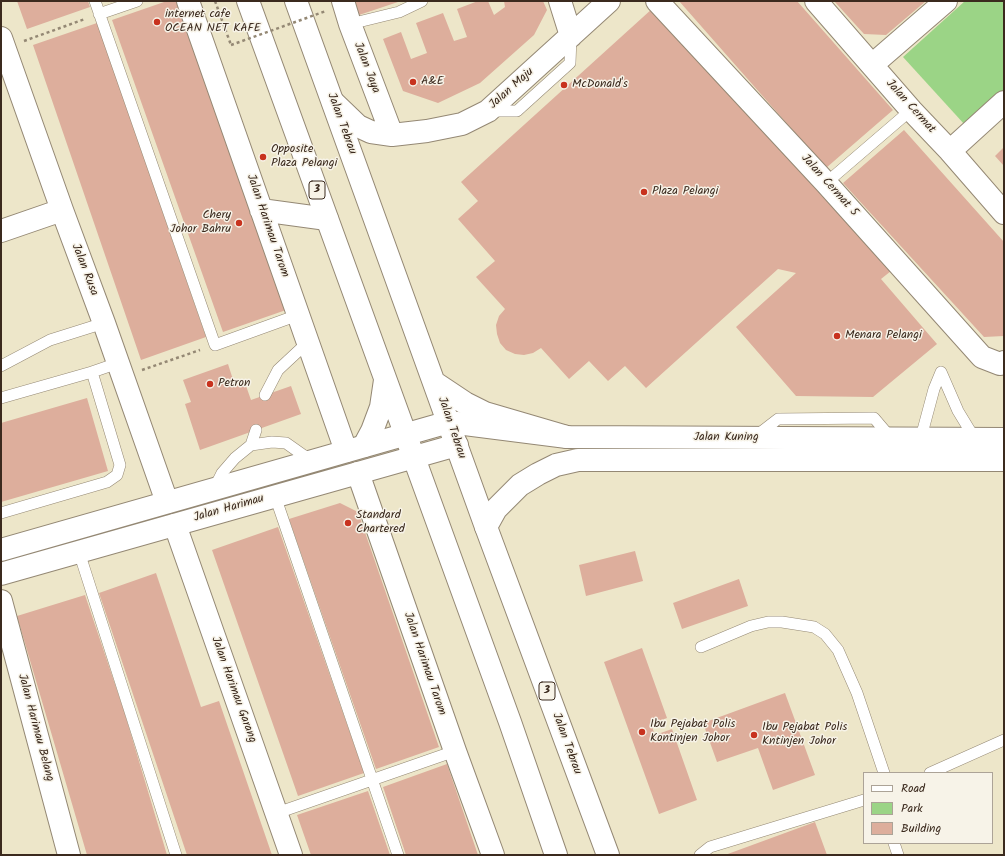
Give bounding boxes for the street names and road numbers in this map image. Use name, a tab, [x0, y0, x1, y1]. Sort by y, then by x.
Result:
street label: Jalan Jaya	[350, 40, 382, 96]
street label: Jalan Maju	[487, 65, 537, 113]
street label: Jalan Cermat	[882, 77, 938, 137]
street label: Jalan Tebrau	[323, 91, 359, 157]
street label: Jalan Cermat 5	[797, 152, 861, 220]
street label: Jalan Harimau Tarom	[243, 172, 291, 280]
road number: 3	[309, 181, 325, 199]
street label: Jalan Rusa	[68, 242, 100, 298]
street label: Jalan Tebrau	[434, 395, 468, 461]
street label: Jalan Kuning	[693, 431, 759, 445]
street label: Jalan Harimau	[192, 492, 266, 526]
street label: Jalan Harimau Tarom	[400, 610, 448, 718]
street label: Jalan Harimau Garang	[207, 635, 259, 745]
street label: Jalan Harimau Belang	[14, 673, 56, 783]
road number: 3	[539, 682, 555, 700]
street label: Jalan Tebrau	[548, 711, 584, 777]

